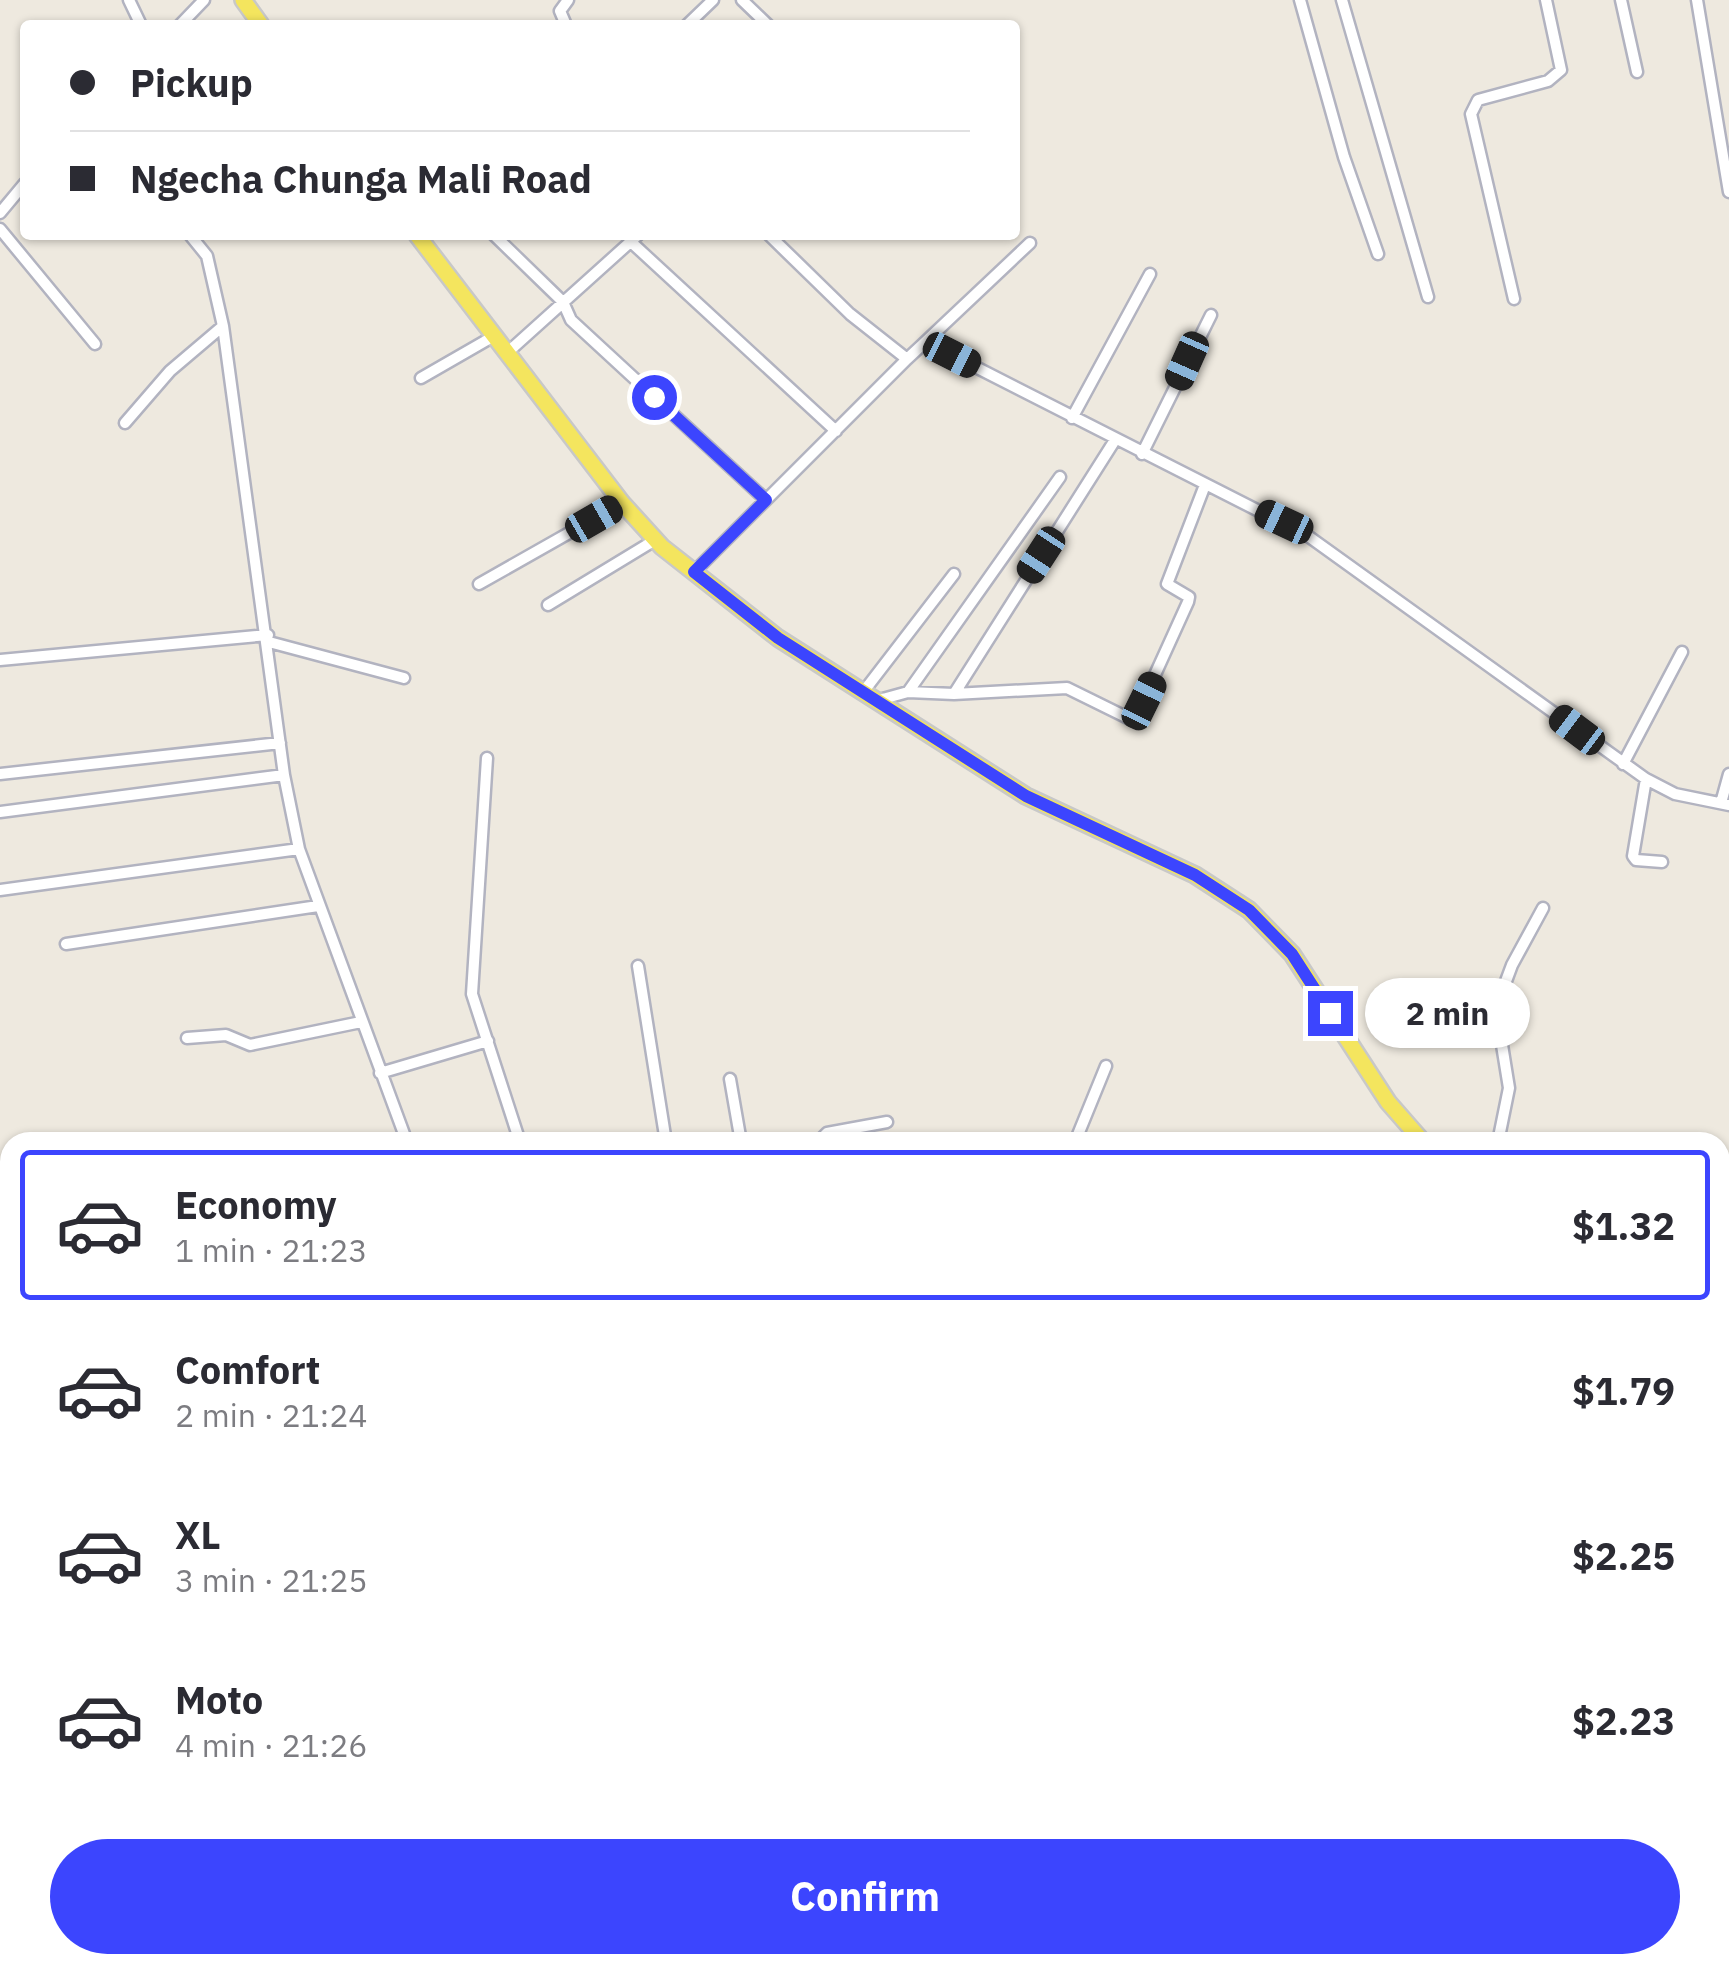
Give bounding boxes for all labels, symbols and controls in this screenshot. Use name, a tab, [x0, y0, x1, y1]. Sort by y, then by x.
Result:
text: Pickup	[130, 58, 253, 107]
text: Ngecha Chunga Mali Road	[130, 154, 592, 203]
car	[1161, 327, 1213, 395]
car	[918, 328, 986, 382]
route start	[632, 375, 677, 420]
car	[561, 491, 627, 547]
car	[1250, 496, 1318, 548]
car	[1012, 522, 1070, 588]
car	[1117, 667, 1171, 735]
car	[1544, 700, 1610, 760]
callout: 2 min	[1365, 978, 1530, 1048]
route end	[1308, 991, 1353, 1036]
text: 2 min	[1406, 992, 1489, 1034]
icon: car	[55, 1180, 145, 1270]
text: Economy	[175, 1180, 337, 1229]
text: $1.32	[1572, 1201, 1675, 1250]
text: 1 min · 21:23	[175, 1229, 368, 1271]
icon: car	[55, 1345, 145, 1435]
text: Comfort	[175, 1345, 320, 1394]
text: $1.79	[1572, 1366, 1675, 1415]
text: 2 min · 21:24	[175, 1394, 368, 1436]
icon: car	[55, 1510, 145, 1600]
text: XL	[175, 1510, 221, 1559]
text: $2.25	[1572, 1531, 1675, 1580]
text: 3 min · 21:25	[175, 1559, 368, 1601]
icon: car	[55, 1675, 145, 1765]
text: Moto	[175, 1675, 263, 1724]
text: $2.23	[1572, 1696, 1675, 1745]
text: 4 min · 21:26	[175, 1724, 368, 1766]
button: Confirm	[50, 1839, 1680, 1954]

